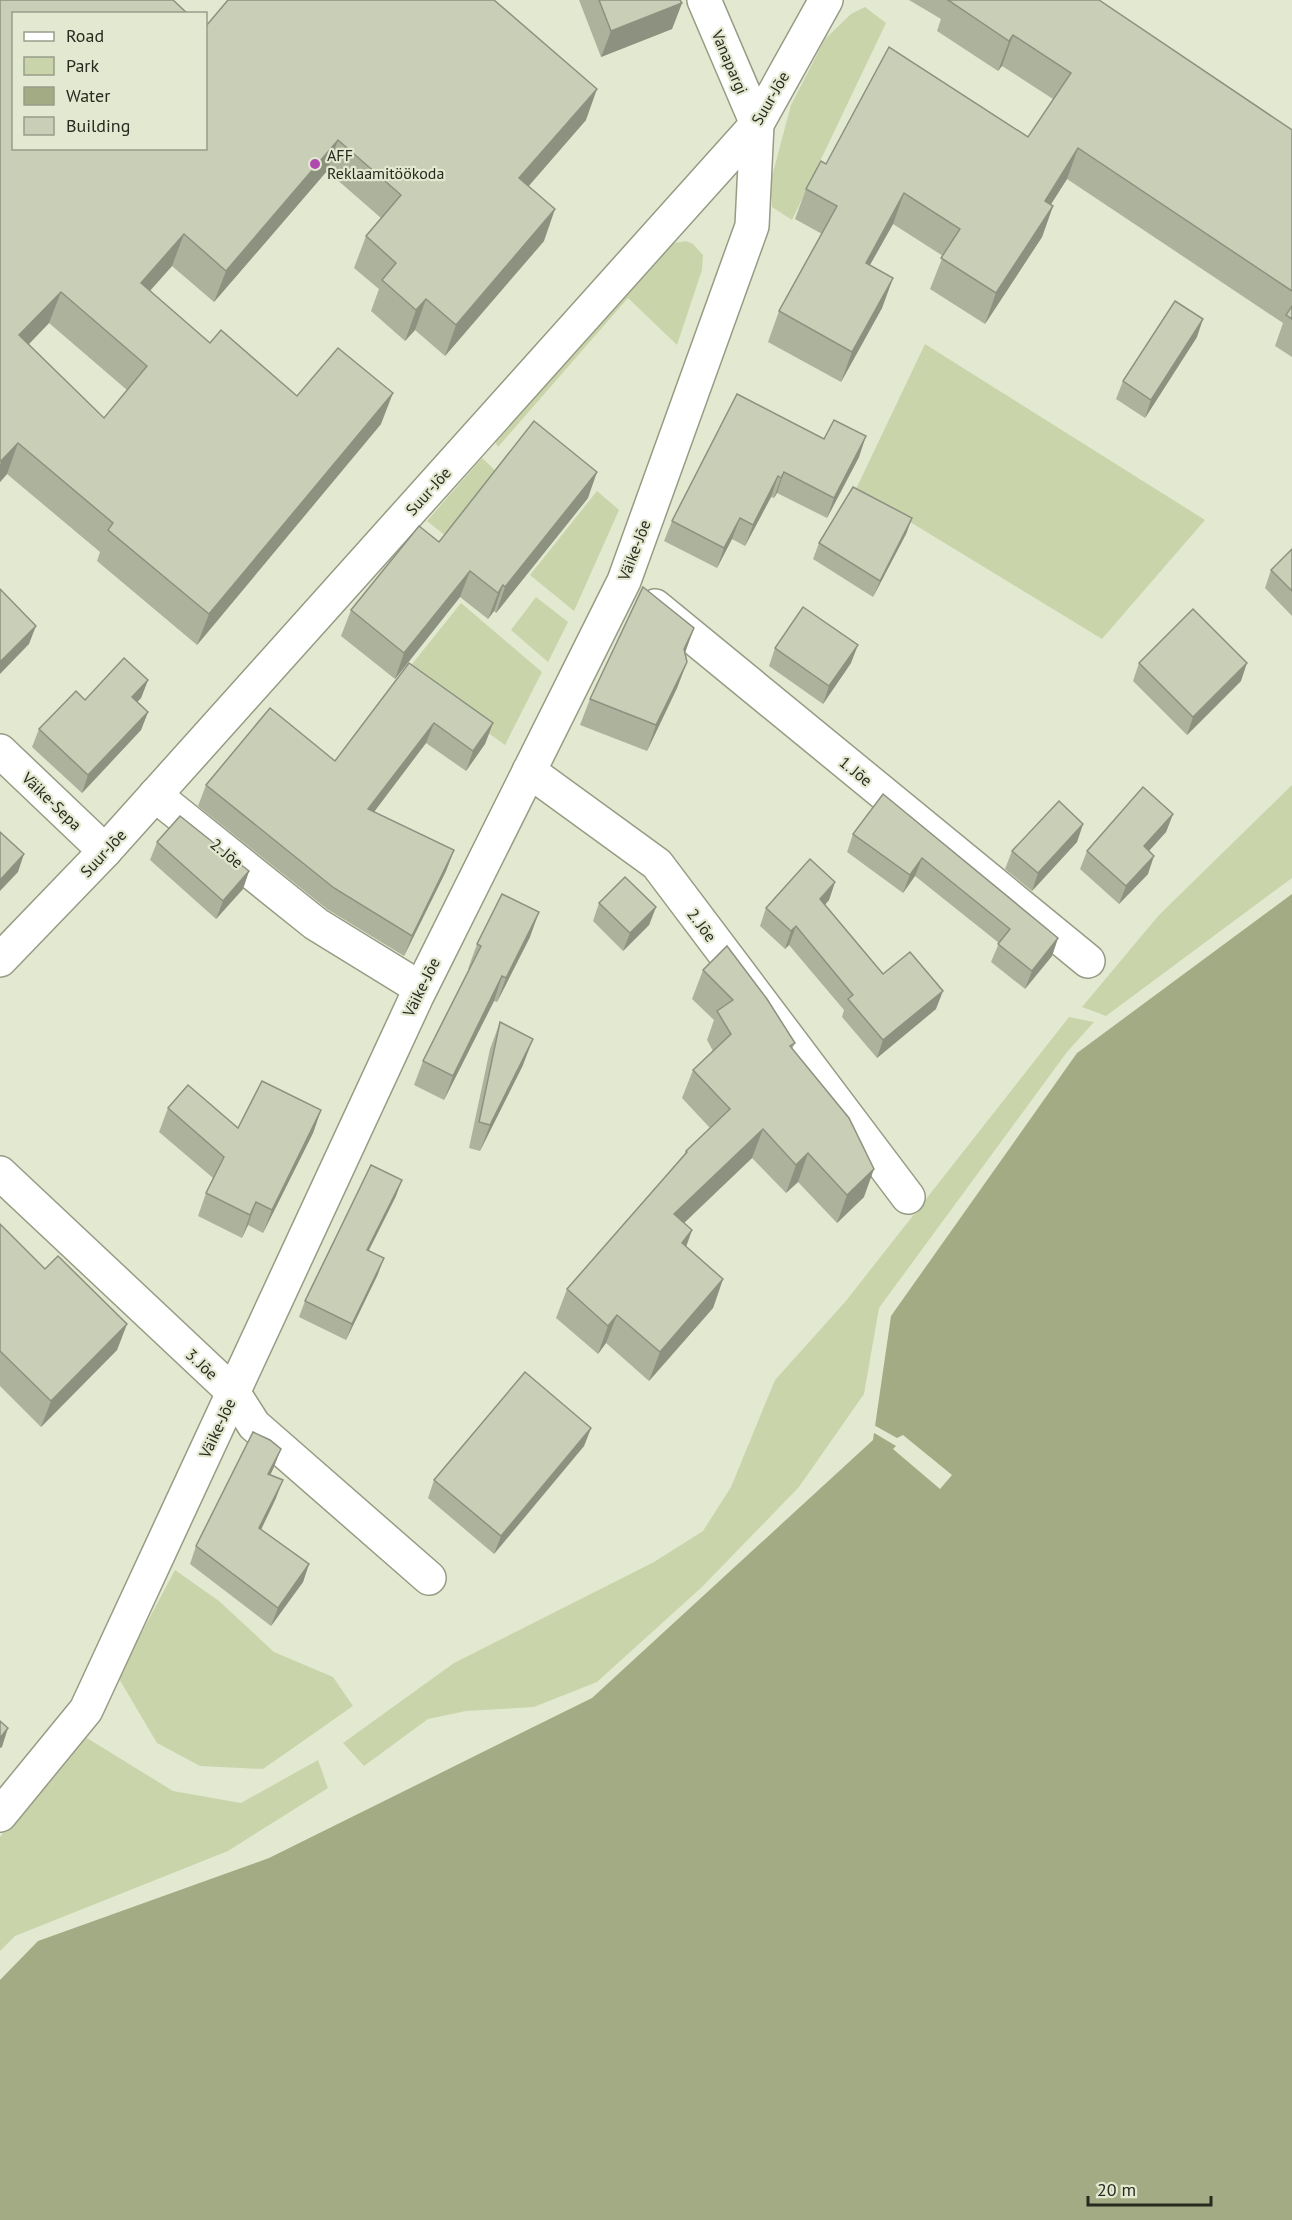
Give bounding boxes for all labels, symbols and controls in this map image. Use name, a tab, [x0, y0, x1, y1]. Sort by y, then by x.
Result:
legend	[12, 12, 207, 150]
text: Road	[66, 24, 104, 47]
street label: Vanapargi	[707, 26, 752, 97]
text: Park	[66, 54, 99, 77]
street label: Suur-Jõe	[747, 68, 793, 128]
text: Water	[66, 84, 110, 107]
text: Building	[66, 114, 130, 137]
place label: AFF Reklaamitöökoda	[327, 145, 444, 183]
marker: AFF Reklaamitöökoda	[308, 157, 322, 171]
street label: Suur-Jõe	[401, 463, 455, 519]
street label: Väike-Jõe	[613, 517, 655, 584]
street label: 1. Jõe	[836, 752, 876, 790]
street label: Väike-Sepa	[17, 767, 86, 834]
street label: Suur-Jõe	[76, 825, 130, 881]
street label: 2. Jõe	[207, 834, 247, 872]
street label: 2. Jõe	[683, 904, 721, 946]
street label: Väike-Jõe	[398, 954, 444, 1021]
street label: 3. Jõe	[182, 1344, 222, 1384]
street label: Väike-Jõe	[194, 1395, 239, 1462]
scale bar	[1088, 2169, 1211, 2207]
text: 20 m	[1097, 2178, 1136, 2201]

